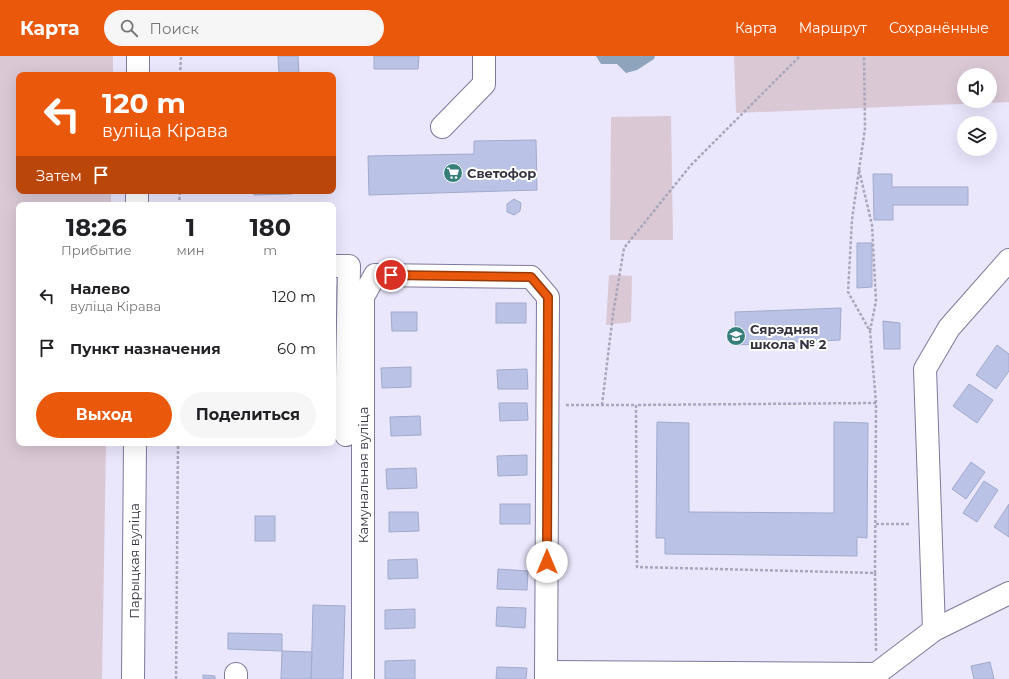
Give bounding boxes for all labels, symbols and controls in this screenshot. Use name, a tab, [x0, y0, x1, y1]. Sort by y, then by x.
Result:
search box	[104, 10, 384, 46]
text: Карта	[20, 17, 80, 40]
icon: search	[118, 17, 140, 39]
text: Поиск	[150, 19, 199, 38]
text: Карта	[735, 19, 777, 37]
text: Маршрут	[799, 19, 867, 37]
text: Сохранённые	[889, 19, 989, 37]
map controls	[957, 68, 997, 156]
button: sound	[957, 68, 997, 108]
text: 120 m	[102, 86, 186, 120]
icon: left	[36, 88, 88, 140]
button: layers	[957, 116, 997, 156]
text: вуліца Кірава	[102, 120, 228, 142]
supermarket icon: Светофор	[442, 162, 464, 184]
icon: arrive	[90, 164, 112, 186]
place label: Светофор	[467, 165, 536, 181]
text: Затем	[36, 166, 82, 185]
text: 18:26	[66, 213, 127, 242]
text: 1	[186, 213, 195, 242]
text: 180	[249, 213, 291, 242]
text: Прибытие	[61, 242, 131, 258]
text: мин	[176, 242, 204, 258]
text: m	[263, 242, 277, 258]
pin	[374, 258, 408, 292]
icon: arrive	[380, 264, 402, 286]
text: Налево	[70, 279, 130, 298]
icon: left	[36, 285, 58, 307]
text: 120 m	[272, 287, 316, 306]
text: вуліца Кірава	[70, 298, 161, 314]
place label: Сярэдняя школа № 2	[750, 321, 827, 352]
school or university icon: Сярэдняя школа № 2	[725, 325, 747, 347]
icon: arrive	[36, 337, 58, 359]
text: Пункт назначения	[70, 339, 221, 358]
text: 60 m	[277, 339, 316, 358]
button: Выход	[36, 392, 172, 438]
button: Поделиться	[180, 392, 316, 438]
street label: Камунальная вуліца	[355, 407, 371, 543]
street label: Парыцкая вуліца	[126, 503, 142, 619]
position arrow	[526, 541, 568, 583]

